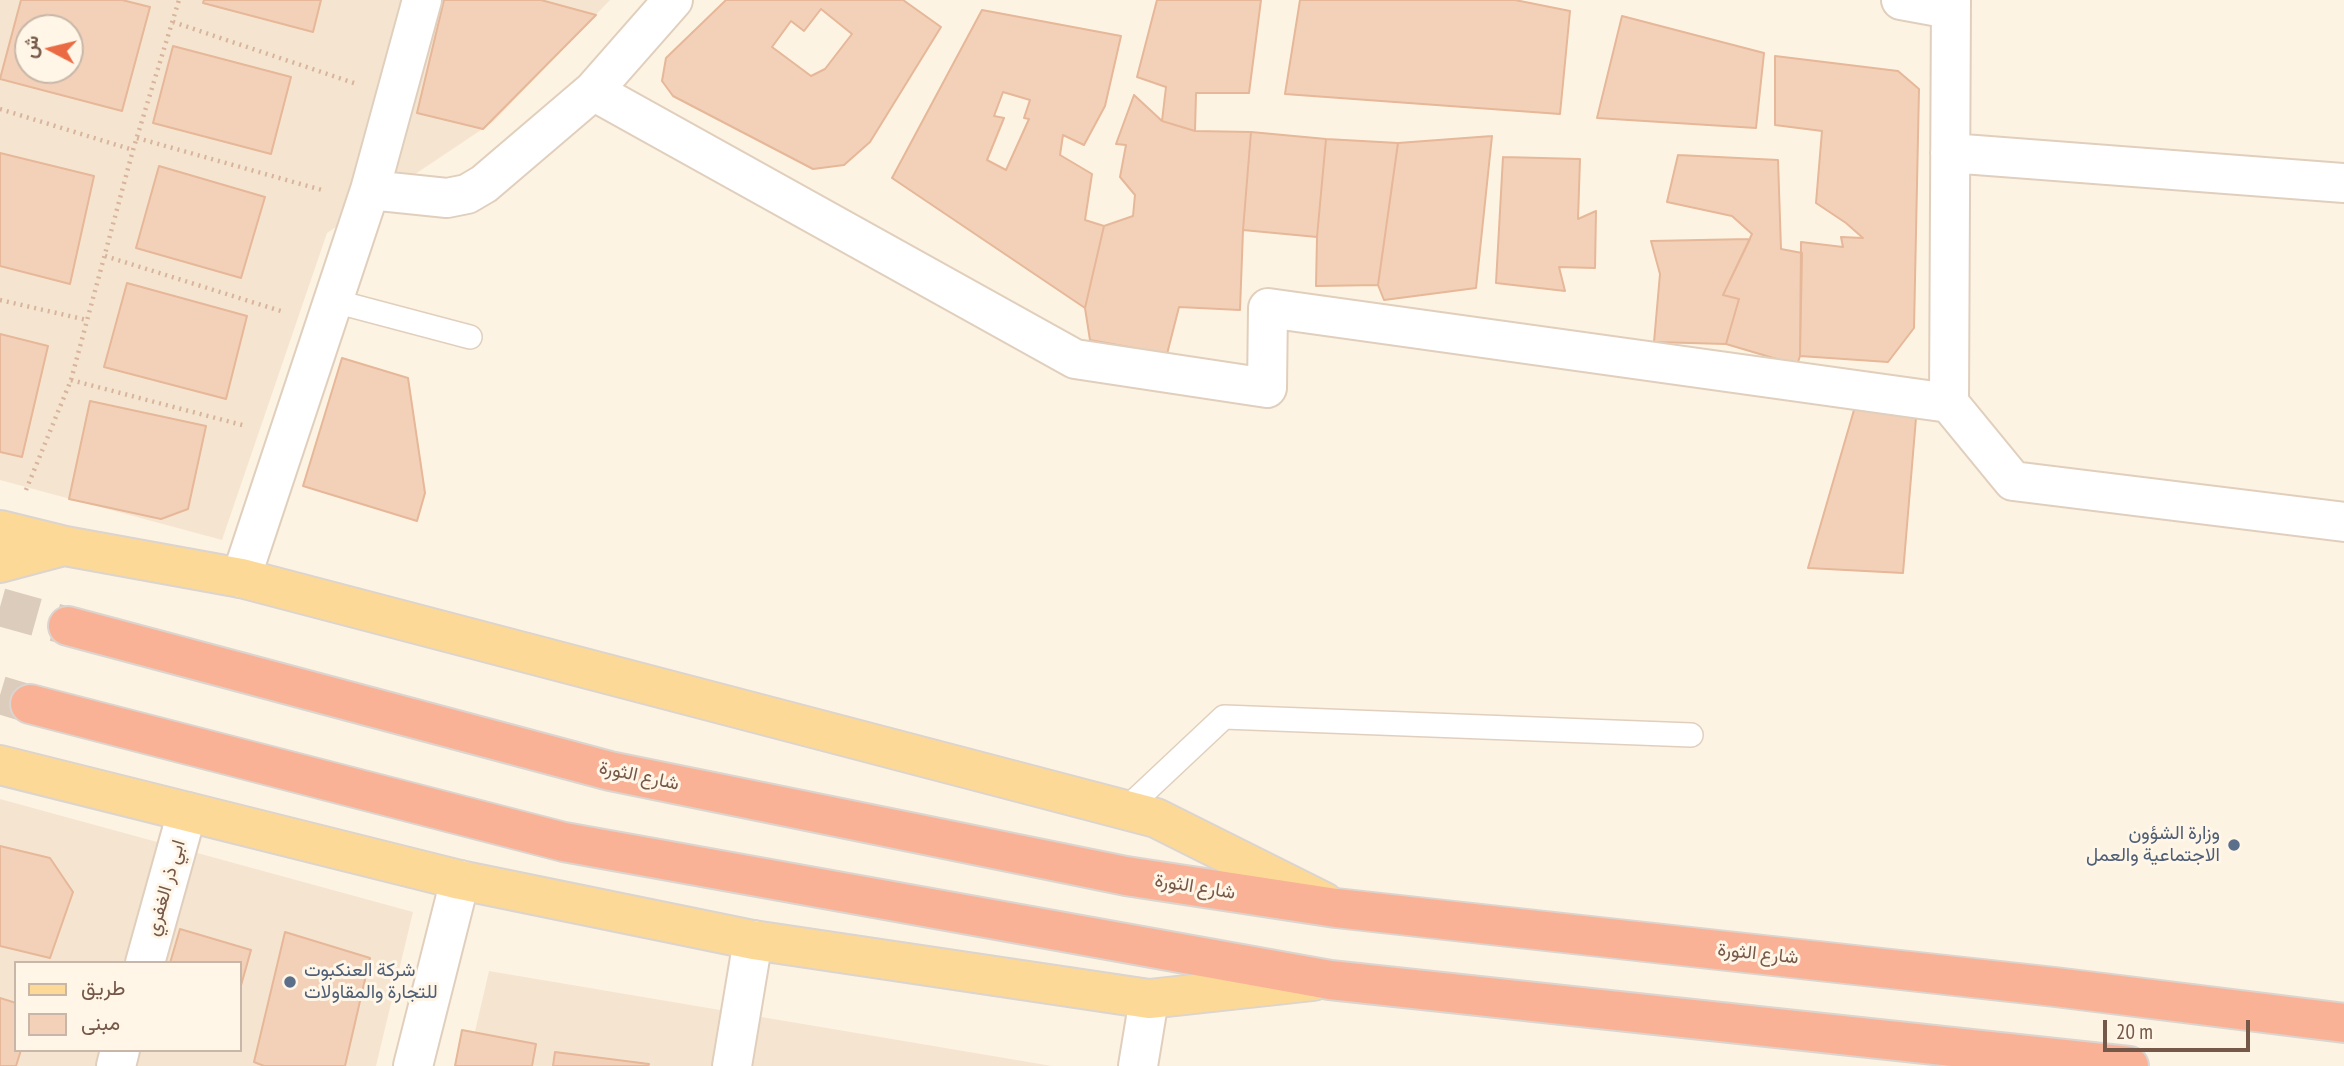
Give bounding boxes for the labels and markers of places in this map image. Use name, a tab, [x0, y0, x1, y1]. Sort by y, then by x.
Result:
place label: وزارة الشؤون الاجتماعية والعمل	[2086, 823, 2220, 867]
marker: وزارة الشؤون الاجتماعية والعمل	[2226, 837, 2242, 853]
place label: شركة العنكبوت للتجارة والمقاولات	[304, 960, 438, 1004]
marker: شركة العنكبوت للتجارة والمقاولات	[282, 974, 298, 990]

